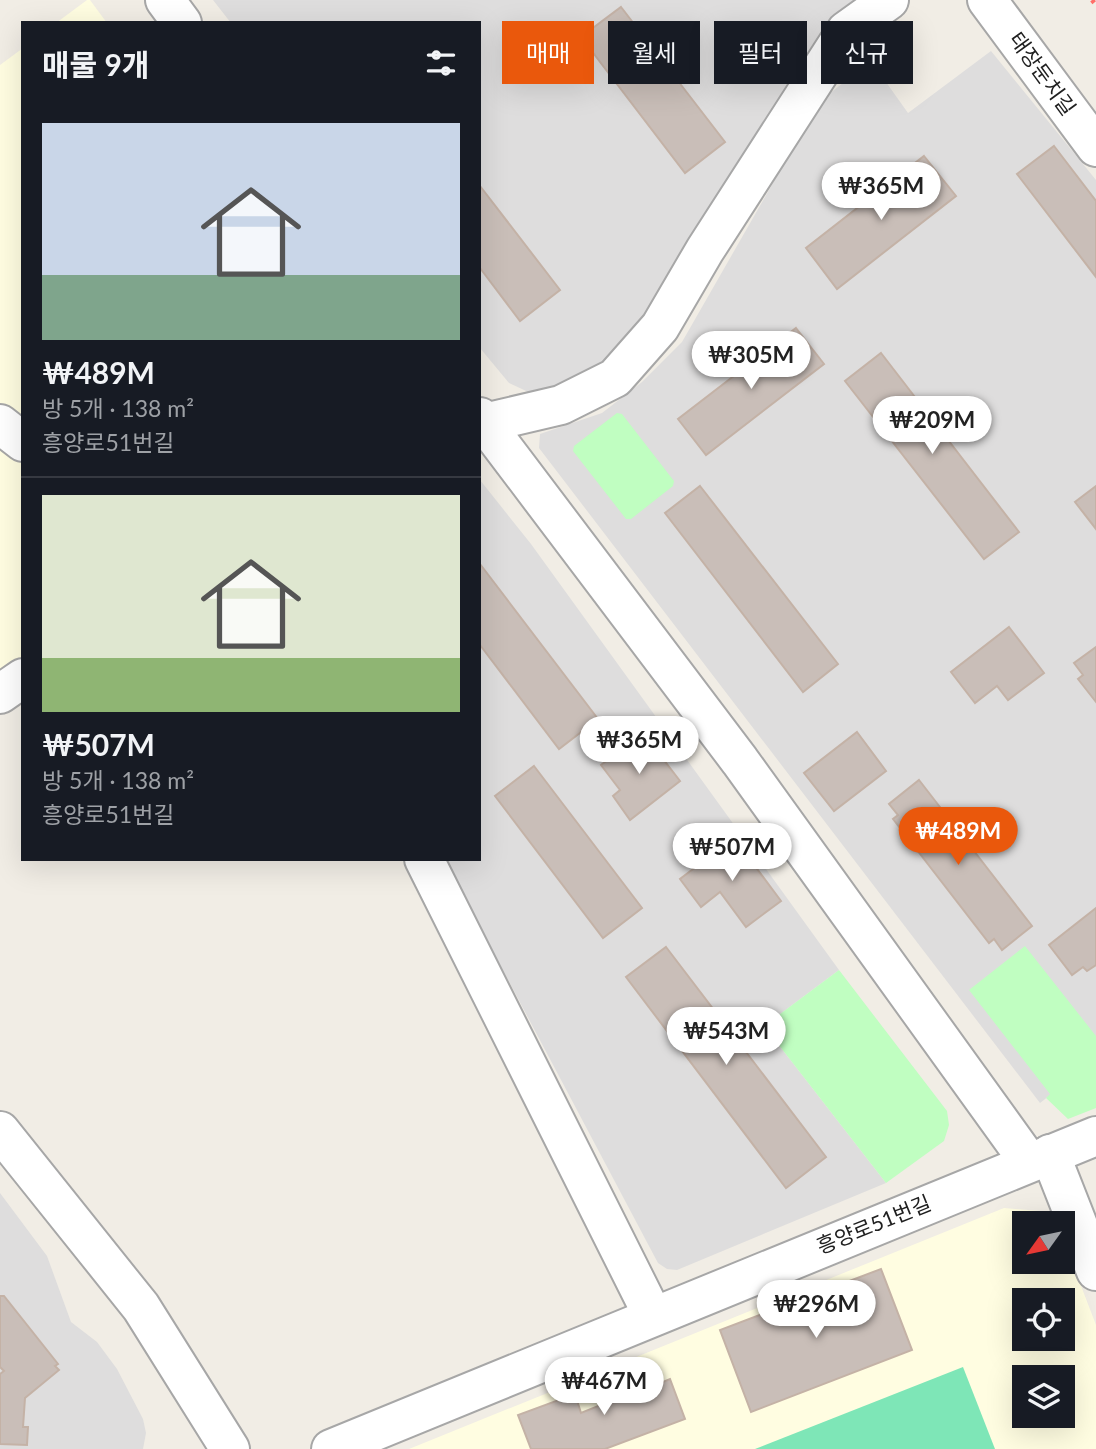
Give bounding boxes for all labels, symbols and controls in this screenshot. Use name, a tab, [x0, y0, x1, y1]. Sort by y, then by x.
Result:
chip: 매매	[502, 21, 594, 84]
chip: 월세	[608, 21, 700, 84]
chip: 필터	[714, 21, 807, 84]
chip: 신규	[821, 21, 913, 84]
street label: 태장둔치길	[1005, 27, 1082, 120]
icon: filters	[422, 44, 460, 82]
text: 매물 9개	[42, 46, 150, 82]
pin: ₩365M	[832, 162, 930, 222]
icon: home	[188, 169, 314, 295]
text: ₩365M	[838, 171, 924, 199]
pin: ₩305M	[702, 332, 800, 391]
text: ₩305M	[708, 340, 794, 368]
text: ₩489M	[42, 354, 155, 390]
text: 방 5개 · 138 m²	[42, 394, 194, 422]
pin: ₩209M	[883, 396, 981, 456]
text: ₩209M	[889, 405, 975, 433]
text: 흥양로51번길	[42, 428, 174, 456]
icon: home	[188, 541, 314, 667]
pin: ₩365M	[590, 716, 688, 776]
text: ₩365M	[596, 725, 682, 753]
text: ₩507M	[42, 726, 155, 762]
text: 방 5개 · 138 m²	[42, 766, 194, 794]
text: 흥양로51번길	[42, 800, 174, 828]
pin: ₩489M	[909, 808, 1007, 867]
text: ₩489M	[915, 816, 1001, 844]
pin: ₩507M	[683, 824, 781, 883]
text: ₩507M	[689, 832, 775, 860]
pin: ₩543M	[677, 1007, 775, 1067]
text: ₩543M	[683, 1016, 769, 1044]
street label: 흥양로51번길	[813, 1189, 934, 1258]
north arrow	[1012, 1211, 1074, 1274]
map controls	[1012, 1211, 1075, 1428]
pin: ₩296M	[767, 1280, 865, 1340]
button: locate	[1012, 1288, 1075, 1351]
text: ₩296M	[773, 1289, 859, 1317]
pin: ₩467M	[555, 1358, 653, 1417]
button: layers	[1012, 1365, 1075, 1428]
text: ₩467M	[561, 1366, 647, 1394]

